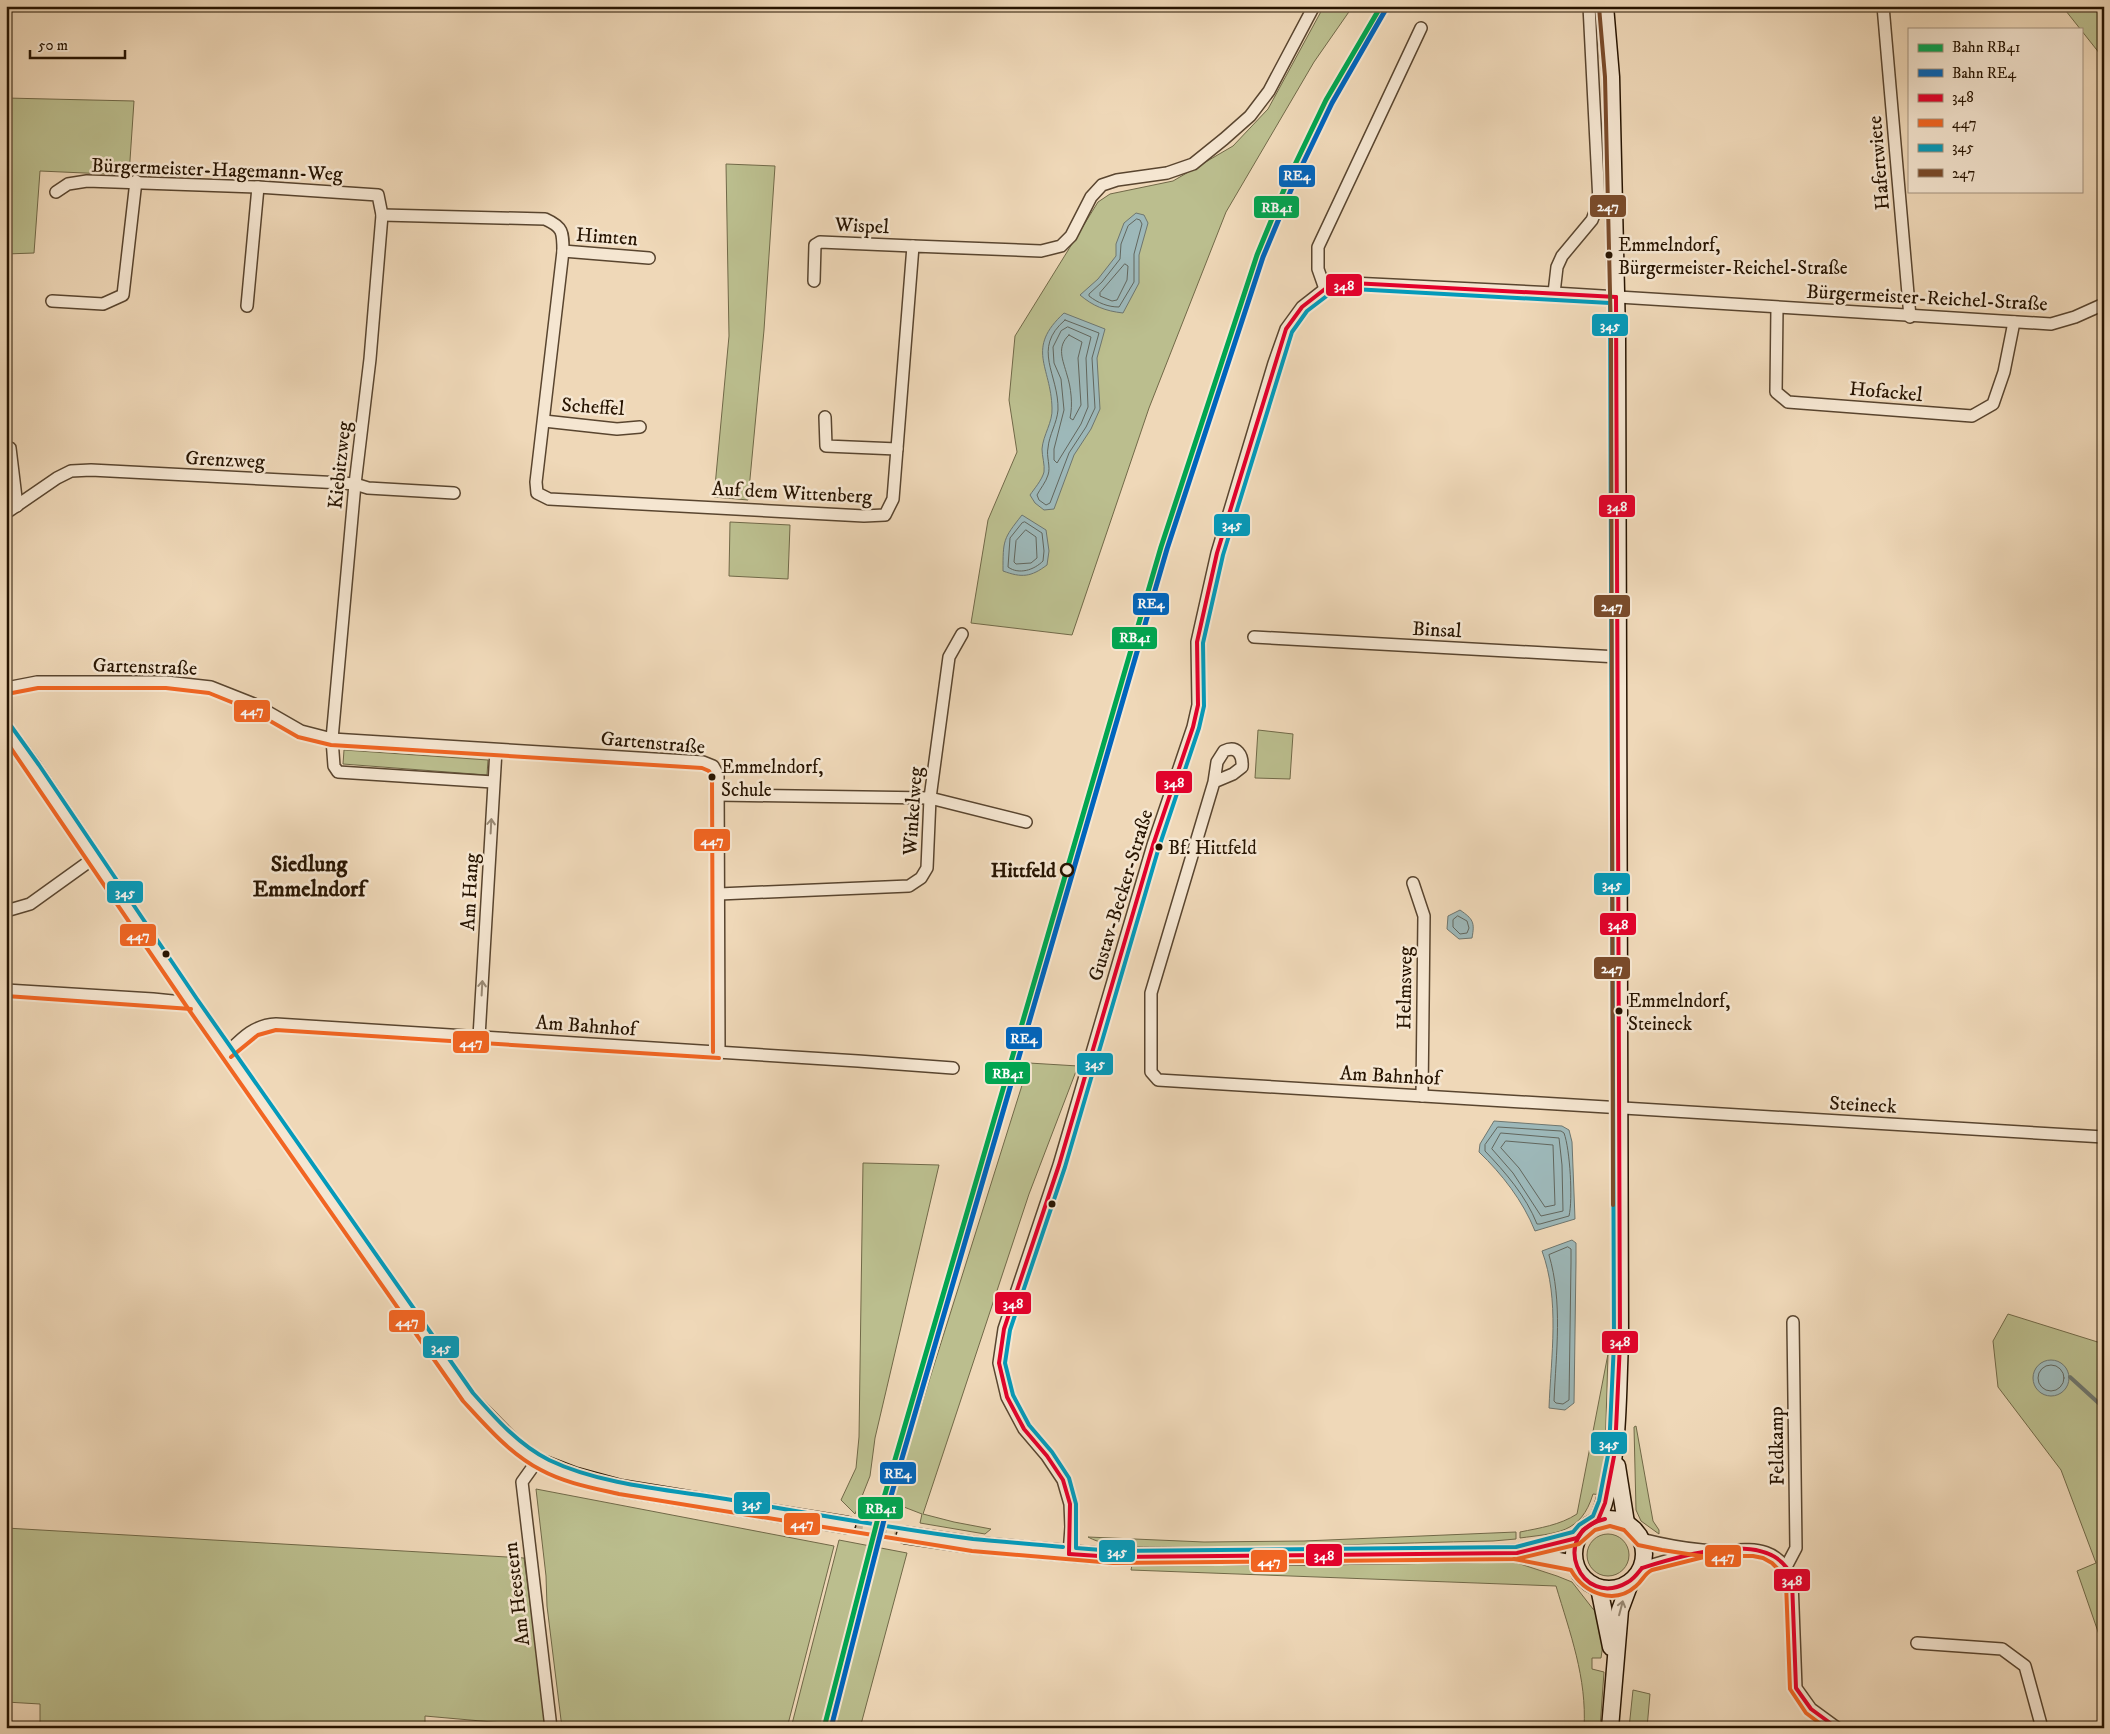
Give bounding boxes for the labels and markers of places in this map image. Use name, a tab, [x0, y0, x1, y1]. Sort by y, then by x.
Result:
place label: Emmelndorf, Bürgermeister-Reichel-Straße	[1618, 234, 1848, 280]
marker: Emmelndorf, Bürgermeister-Reichel-Straße	[1604, 250, 1614, 260]
place label: Emmelndorf, Schule	[721, 756, 823, 802]
marker: Emmelndorf, Schule	[707, 772, 717, 782]
place label: Bf. Hittfeld	[1168, 837, 1257, 860]
marker: Bf. Hittfeld	[1154, 842, 1164, 852]
place label: Hittfeld	[991, 859, 1057, 884]
marker: Hittfeld	[1060, 863, 1074, 877]
unlabelled marker	[161, 949, 171, 959]
place label: Emmelndorf, Steineck	[1628, 990, 1730, 1036]
marker: Emmelndorf, Steineck	[1614, 1006, 1624, 1016]
unlabelled marker	[1047, 1199, 1057, 1209]

